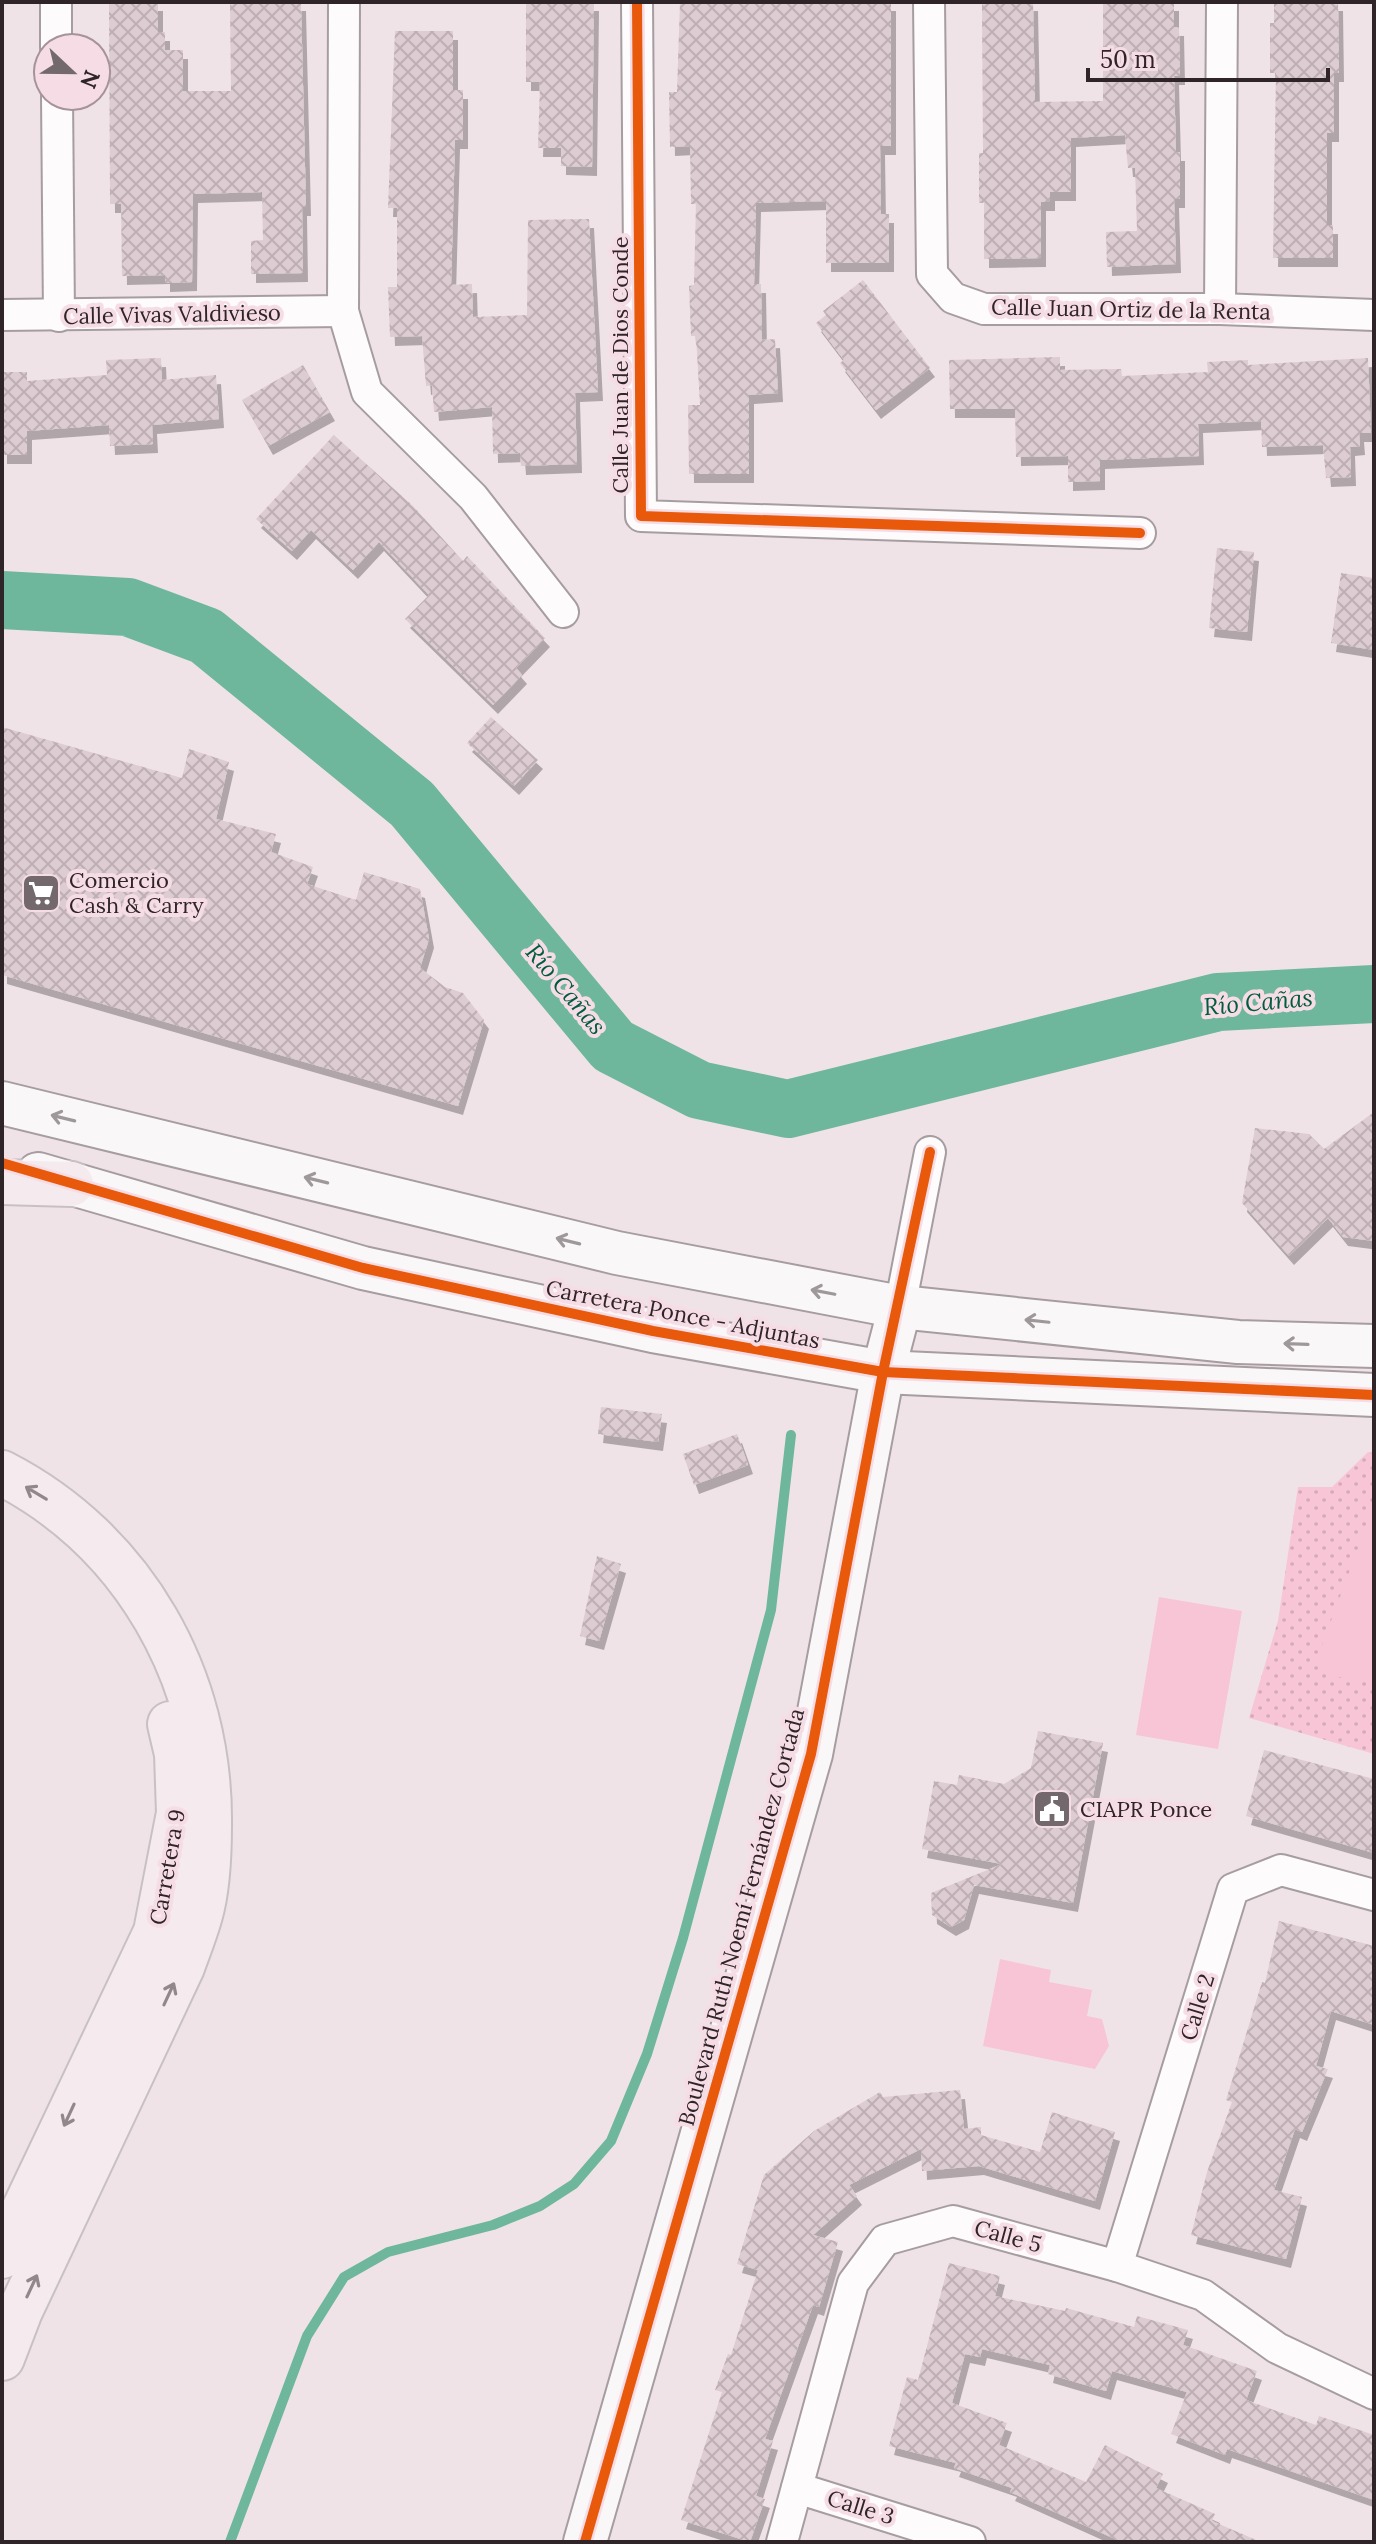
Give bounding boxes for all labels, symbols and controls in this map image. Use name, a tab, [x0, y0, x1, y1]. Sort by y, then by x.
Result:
north arrow	[32, 32, 112, 112]
scale bar	[1088, 32, 1328, 82]
text: 50 m	[1100, 44, 1156, 75]
text: N	[74, 66, 107, 93]
street label: Calle Juan de Dios Conde	[606, 236, 634, 494]
street label: Calle Juan Ortiz de la Renta	[991, 293, 1271, 325]
street label: Calle Vivas Valdivieso	[63, 298, 281, 330]
place label: Comercio Cash & Carry	[69, 866, 204, 919]
supermarket icon: Comercio Cash & Carry	[20, 872, 62, 914]
water label: Río Cañas	[519, 937, 613, 1041]
water label: Río Cañas	[1202, 982, 1314, 1022]
one-way arrow	[51, 1110, 76, 1125]
one-way arrow	[303, 1172, 329, 1187]
one-way arrow	[556, 1233, 582, 1248]
street label: Carretera Ponce - Adjuntas	[544, 1274, 822, 1354]
one-way arrow	[811, 1284, 836, 1299]
one-way arrow	[1024, 1314, 1051, 1329]
one-way arrow	[1283, 1336, 1310, 1351]
one-way arrow	[25, 1485, 48, 1501]
street label: Boulevard Ruth Noemí Fernández Cortada	[672, 1705, 810, 2129]
public building icon: CIAPR Ponce	[1031, 1788, 1073, 1830]
place label: CIAPR Ponce	[1080, 1795, 1212, 1823]
street label: Carretera 9	[143, 1807, 191, 1927]
street label: Calle 2	[1174, 1970, 1220, 2044]
one-way arrow	[162, 1982, 177, 2006]
one-way arrow	[61, 2102, 76, 2126]
street label: Calle 5	[971, 2214, 1045, 2258]
one-way arrow	[25, 2274, 40, 2298]
street label: Calle 3	[824, 2484, 898, 2530]

